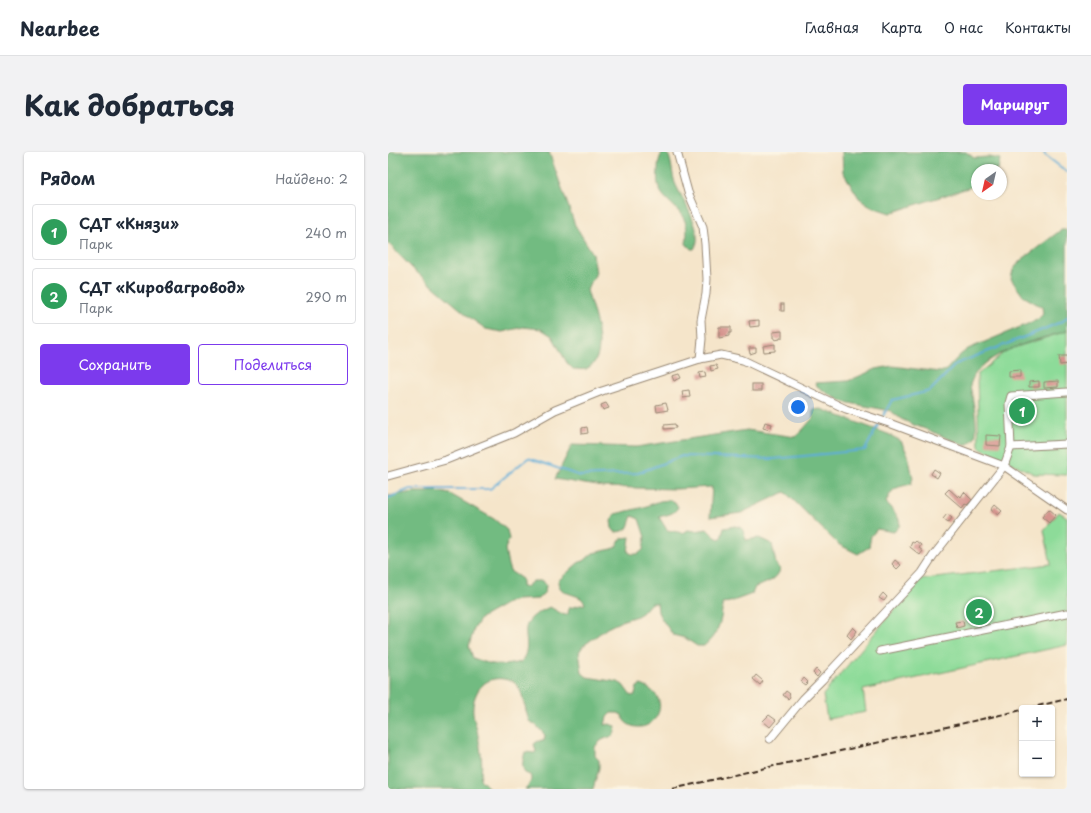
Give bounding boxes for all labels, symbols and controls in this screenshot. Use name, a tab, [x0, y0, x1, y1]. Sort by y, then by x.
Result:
text: Nearbee	[20, 14, 100, 42]
text: Главная	[805, 17, 859, 38]
text: Карта	[881, 17, 922, 38]
text: О нас	[944, 17, 983, 38]
text: Контакты	[1005, 17, 1071, 38]
text: Как добраться	[24, 83, 235, 126]
button: Маршрут	[963, 84, 1067, 125]
north arrow	[971, 164, 1007, 200]
text: Рядом	[40, 165, 95, 191]
text: Найдено: 2	[275, 169, 348, 188]
text: СДТ «Князи»	[79, 211, 179, 234]
text: 1	[51, 223, 57, 242]
text: 240 m	[305, 223, 347, 242]
text: Парк	[79, 234, 113, 253]
text: СДТ «Кировагровод»	[79, 275, 245, 298]
text: 2	[49, 287, 59, 306]
text: 290 m	[306, 287, 347, 306]
text: Парк	[79, 298, 113, 317]
button: Сохранить	[40, 344, 190, 385]
button: Поделиться	[198, 344, 348, 385]
pin: 1	[1009, 396, 1035, 426]
your location	[788, 397, 808, 417]
pin: 2	[966, 597, 992, 627]
map controls	[1019, 705, 1055, 777]
button: +	[1019, 705, 1055, 741]
button: −	[1019, 741, 1055, 777]

